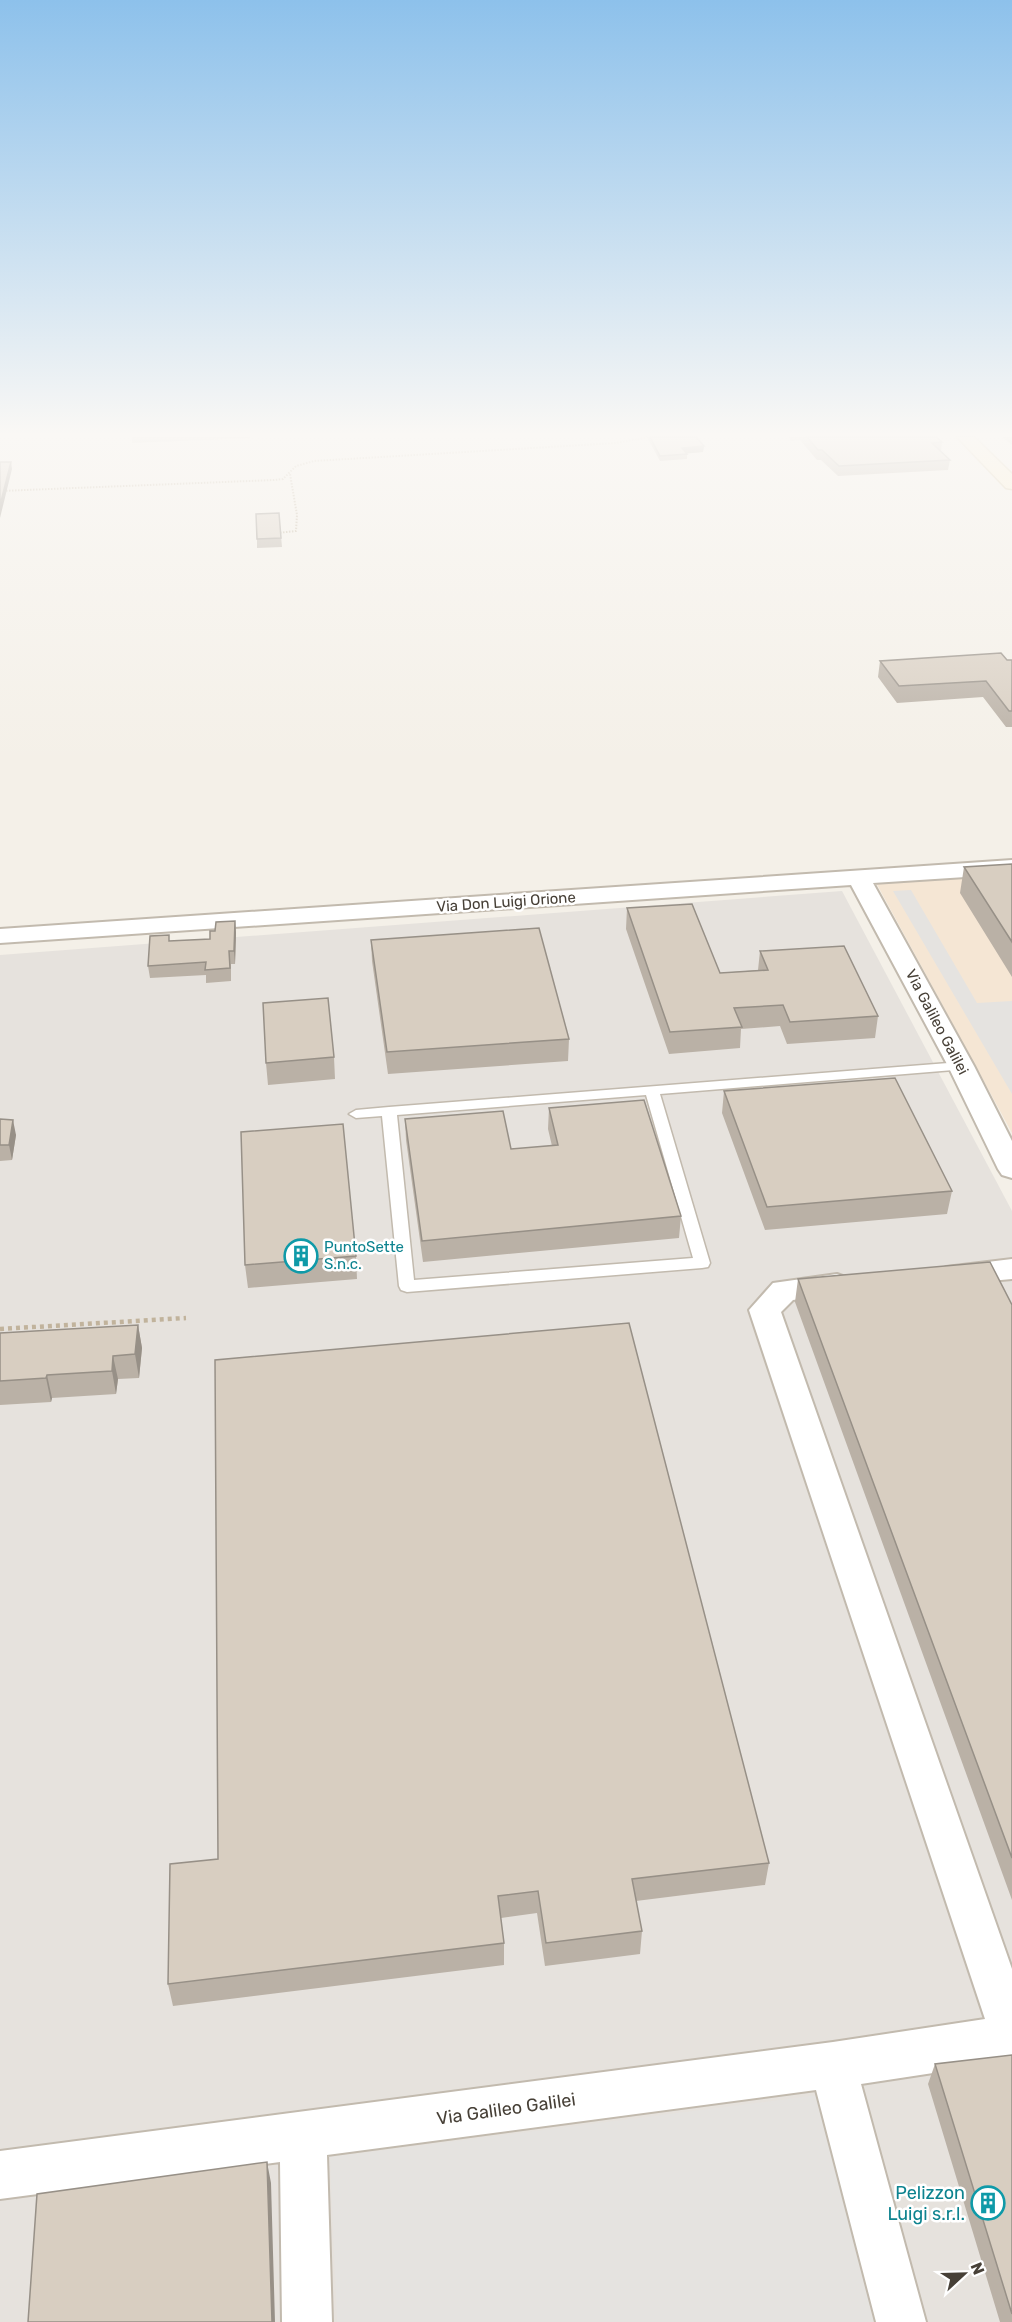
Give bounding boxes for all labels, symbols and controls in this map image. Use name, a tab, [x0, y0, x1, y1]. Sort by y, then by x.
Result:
street label: Via Don Luigi Orione	[436, 888, 576, 916]
street label: Via Galileo Galilei	[902, 966, 972, 1078]
building icon: PuntoSette S.n.c.	[283, 1238, 319, 1274]
place label: PuntoSette S.n.c.	[324, 1238, 404, 1273]
street label: Via Galileo Galilei	[435, 2088, 577, 2130]
place label: Pelizzon Luigi s.r.l.	[887, 2182, 965, 2225]
building icon: Pelizzon Luigi s.r.l.	[970, 2185, 1006, 2221]
north arrow	[934, 2244, 994, 2304]
text: N	[966, 2260, 988, 2277]

